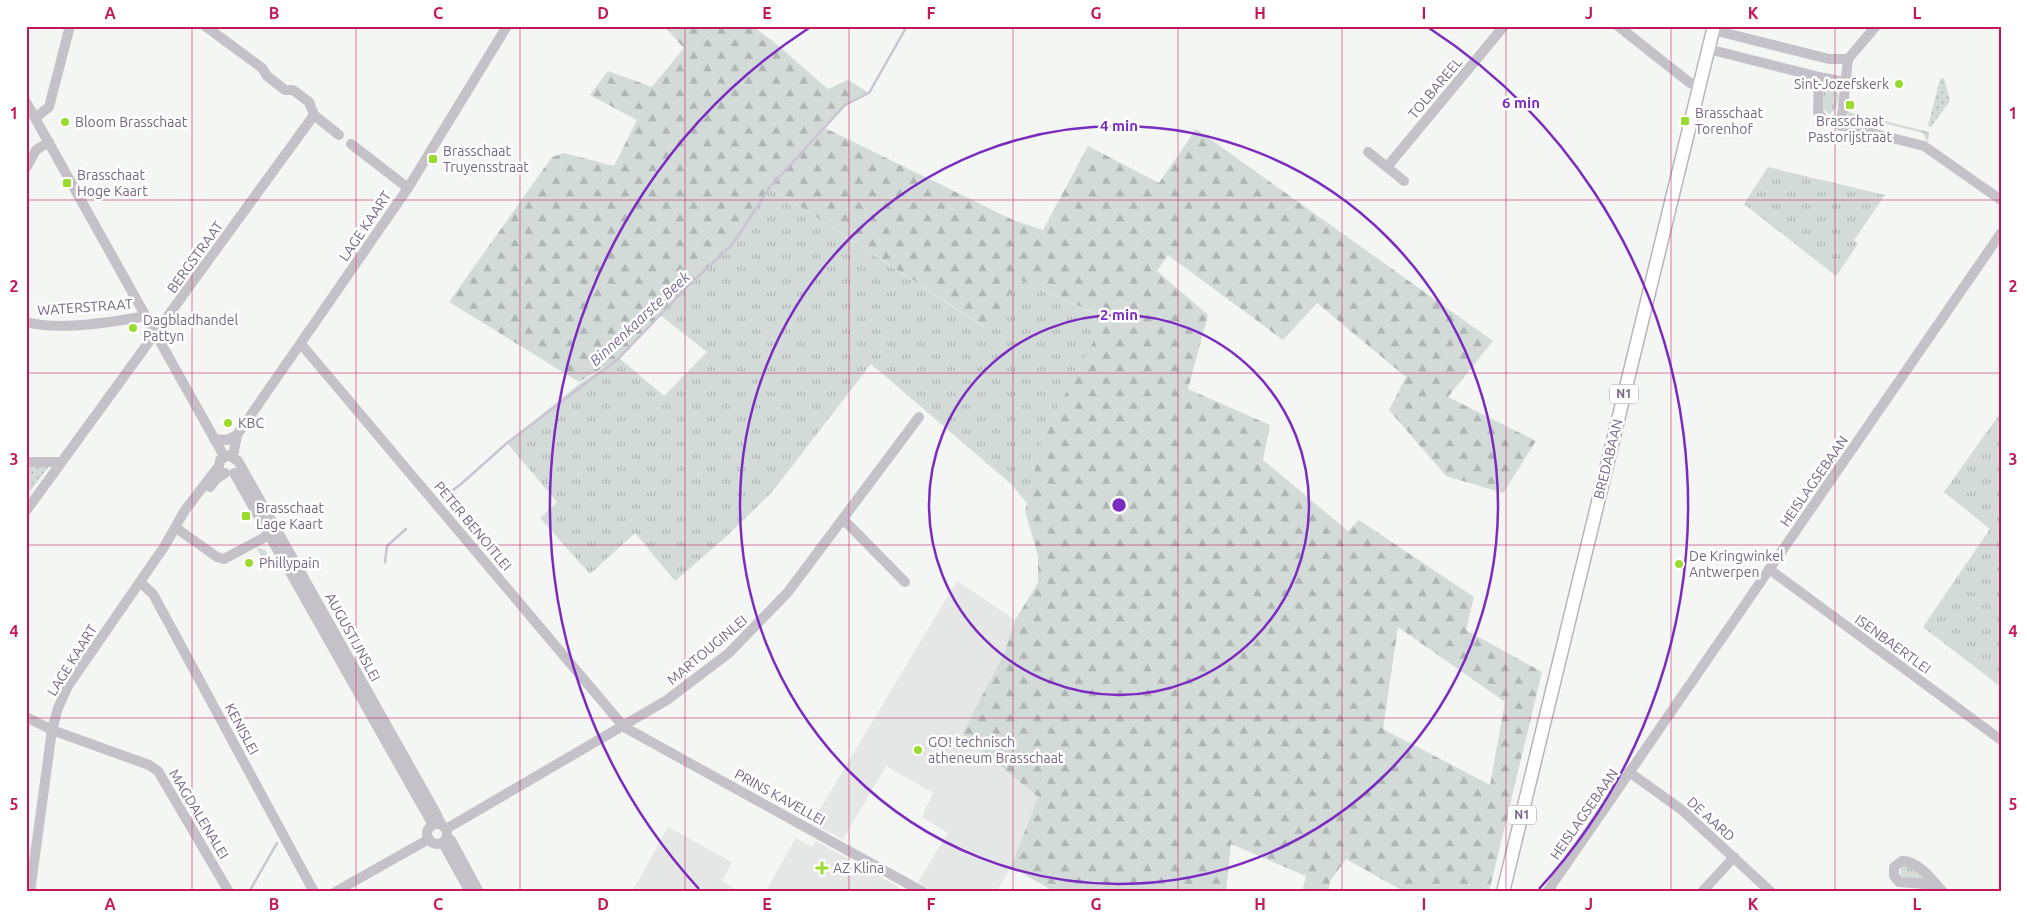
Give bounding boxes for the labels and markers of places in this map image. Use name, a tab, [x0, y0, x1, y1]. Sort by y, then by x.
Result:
place label: Sint-Jozefskerk	[1794, 76, 1889, 92]
marker: Sint-Jozefskerk	[1893, 78, 1905, 90]
marker: Brasschaat Pastorijstraat	[1844, 99, 1856, 111]
place label: Brasschaat Torenhof	[1695, 105, 1763, 137]
place label: Brasschaat Pastorijstraat	[1808, 113, 1893, 145]
place label: Bloom Brasschaat	[75, 114, 188, 130]
marker: Brasschaat Torenhof	[1679, 115, 1691, 127]
marker: Bloom Brasschaat	[59, 116, 71, 128]
place label: Brasschaat Truyensstraat	[443, 143, 529, 175]
marker: Brasschaat Truyensstraat	[427, 153, 439, 165]
place label: Brasschaat Hoge Kaart	[77, 167, 148, 199]
marker: Brasschaat Hoge Kaart	[61, 177, 73, 189]
place label: Dagbladhandel Pattyn	[143, 312, 239, 344]
marker: Dagbladhandel Pattyn	[127, 322, 139, 334]
place label: KBC	[238, 415, 264, 431]
marker: KBC	[222, 417, 234, 429]
centre of rings	[1110, 496, 1128, 514]
place label: Brasschaat Lage Kaart	[256, 500, 324, 532]
marker: Brasschaat Lage Kaart	[240, 510, 252, 522]
place label: De Kringwinkel Antwerpen	[1689, 548, 1784, 580]
place label: Phillypain	[259, 555, 320, 571]
marker: Phillypain	[243, 557, 255, 569]
marker: De Kringwinkel Antwerpen	[1673, 558, 1685, 570]
place label: GO! technisch atheneum Brasschaat	[928, 734, 1064, 766]
marker: GO! technisch atheneum Brasschaat	[912, 744, 924, 756]
place label: AZ Klina	[833, 860, 884, 876]
marker: AZ Klina	[815, 861, 829, 875]

